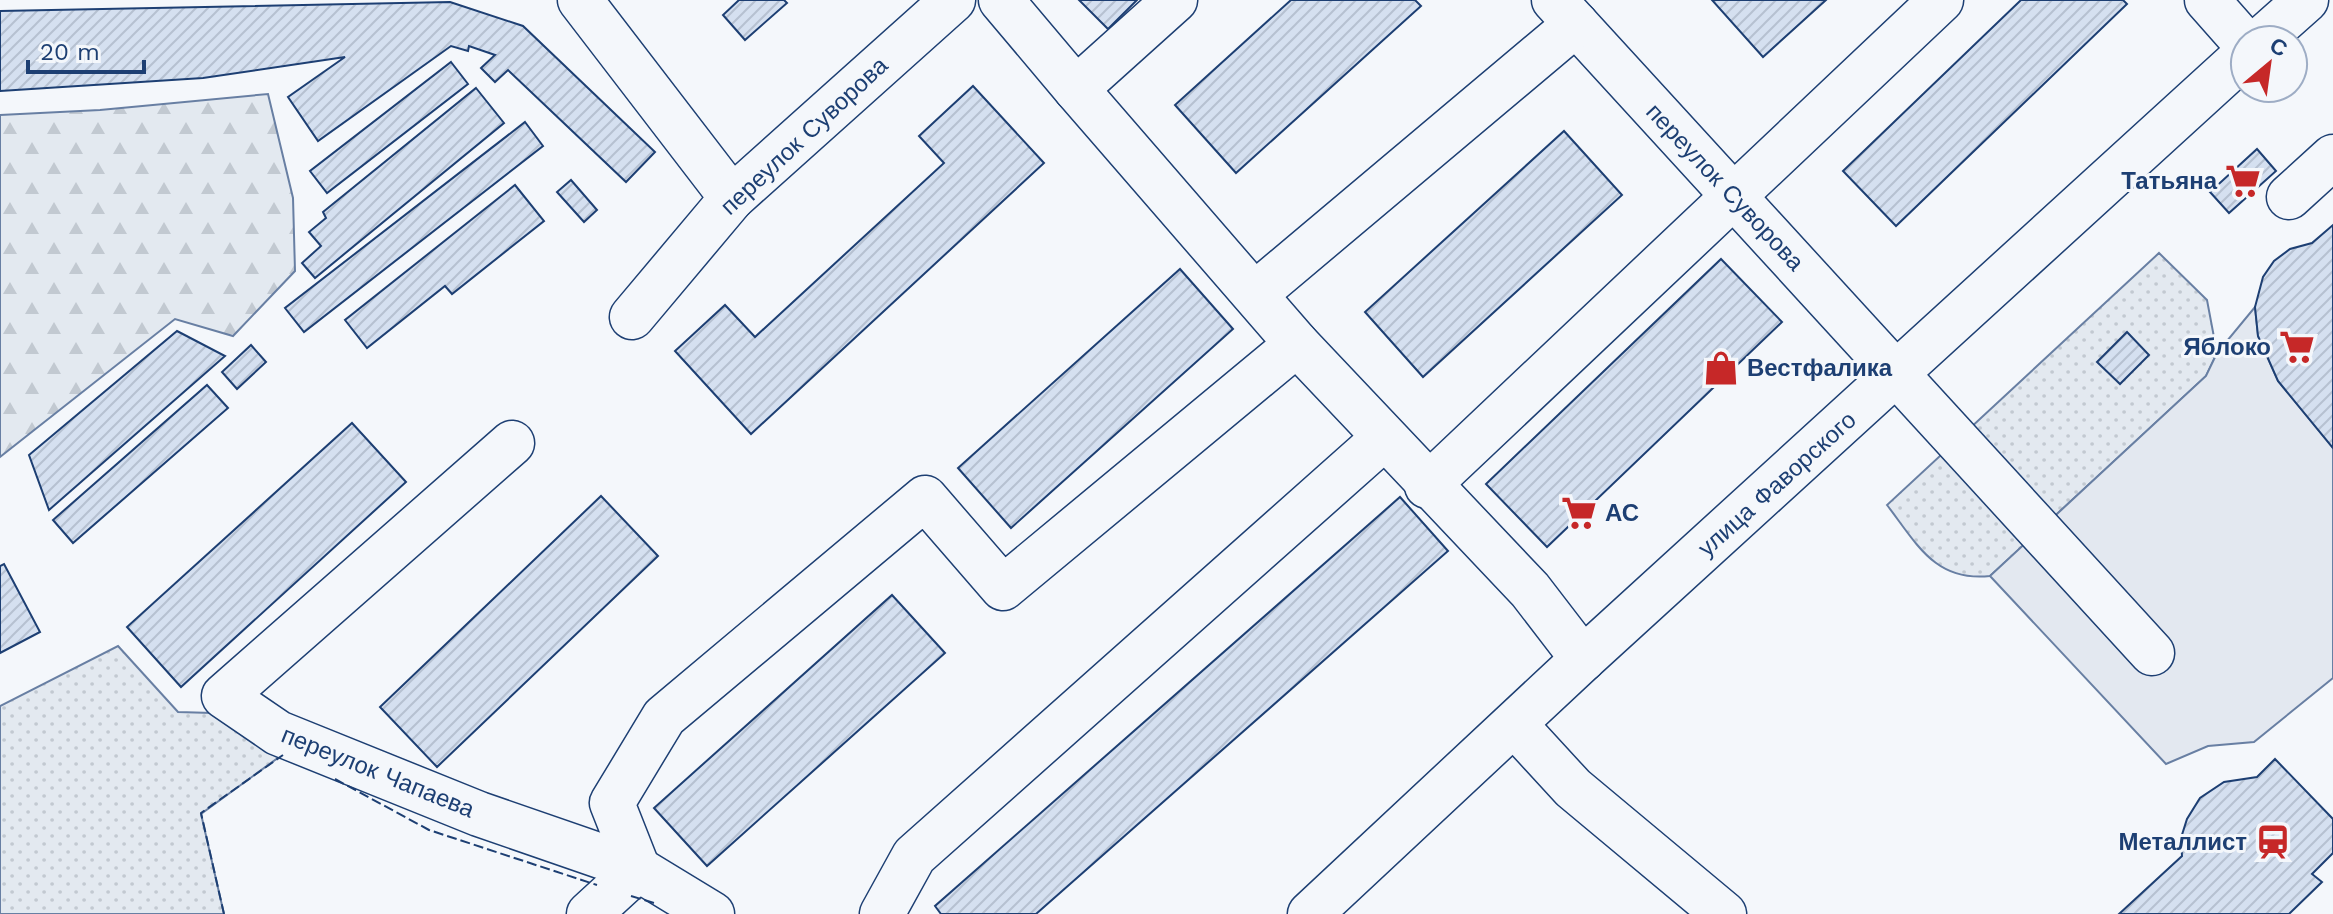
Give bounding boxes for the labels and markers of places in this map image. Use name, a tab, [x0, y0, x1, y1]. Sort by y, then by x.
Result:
supermarket icon: Татьяна	[2224, 162, 2262, 200]
place label: Татьяна	[2121, 167, 2218, 195]
supermarket icon: Яблоко	[2278, 328, 2316, 366]
place label: Яблоко	[2184, 333, 2271, 361]
shop icon: Вестфалика	[1702, 349, 1740, 387]
place label: Вестфалика	[1747, 354, 1893, 382]
supermarket icon: АС	[1560, 494, 1598, 532]
place label: АС	[1605, 499, 1639, 527]
station icon: Металлист	[2254, 823, 2292, 861]
place label: Металлист	[2119, 828, 2247, 856]

